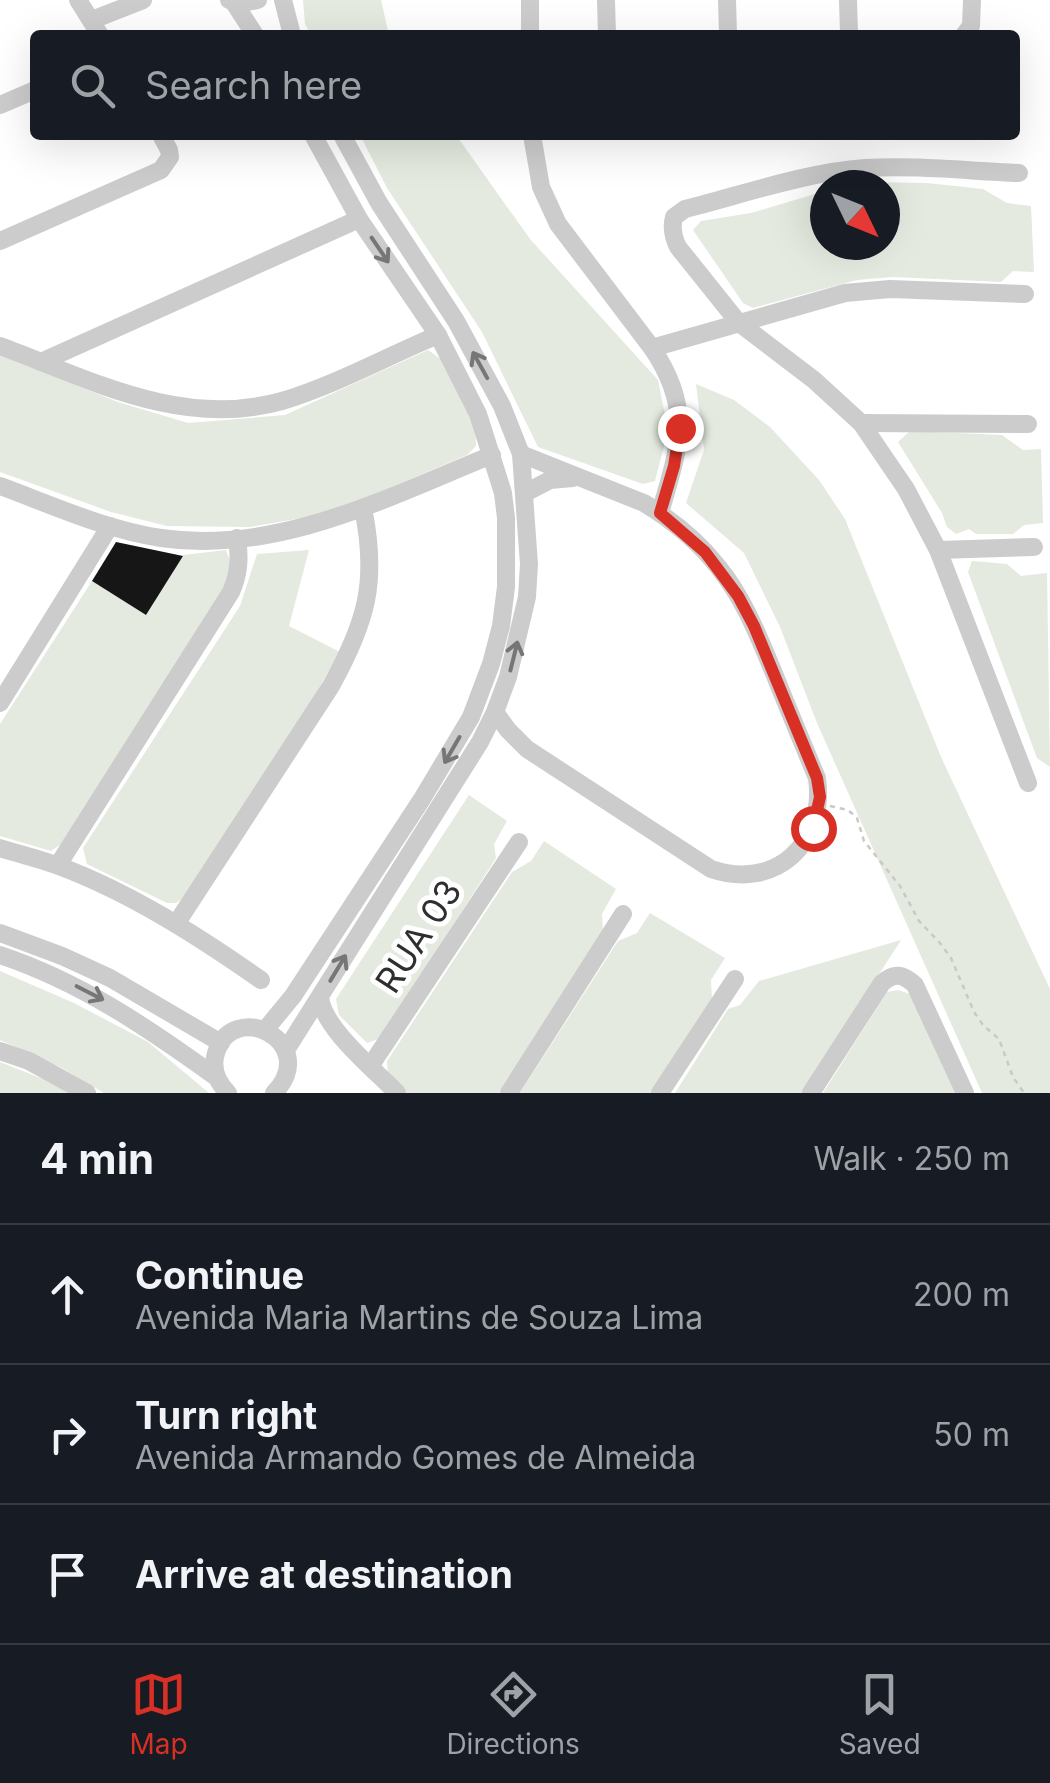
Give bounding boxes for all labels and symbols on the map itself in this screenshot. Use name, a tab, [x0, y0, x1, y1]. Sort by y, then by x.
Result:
north arrow	[810, 170, 900, 260]
one-way arrow	[369, 235, 390, 263]
one-way arrow	[470, 351, 489, 381]
route end	[658, 406, 704, 452]
one-way arrow	[506, 641, 524, 673]
one-way arrow	[441, 735, 461, 764]
route start	[791, 806, 837, 852]
street label: RUA 03	[366, 872, 470, 1000]
one-way arrow	[328, 954, 348, 983]
one-way arrow	[74, 984, 104, 1003]

